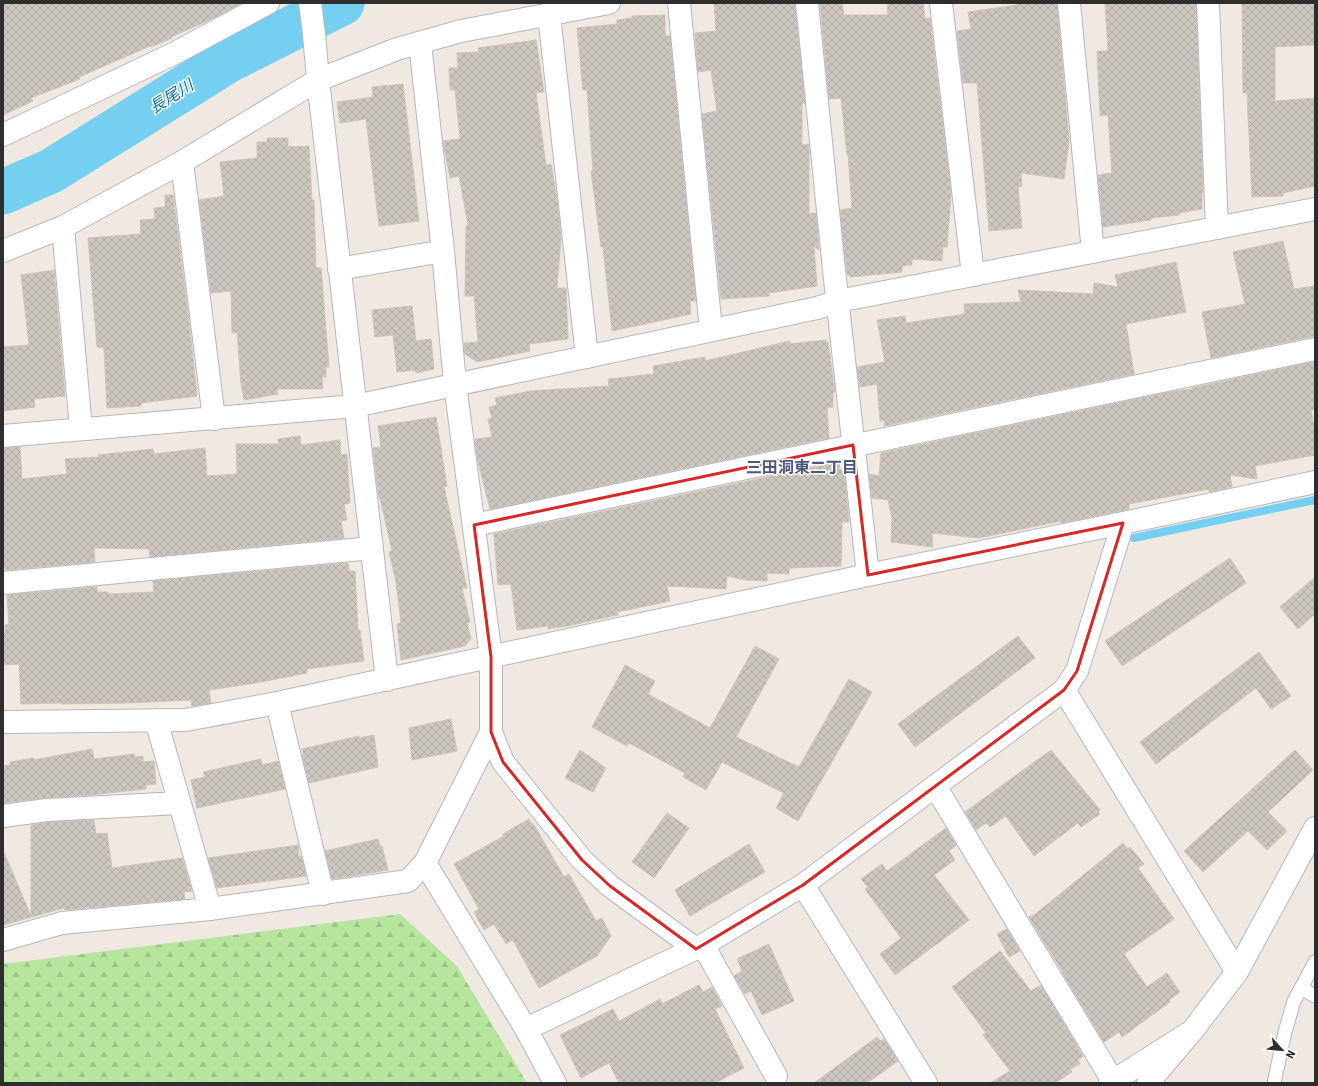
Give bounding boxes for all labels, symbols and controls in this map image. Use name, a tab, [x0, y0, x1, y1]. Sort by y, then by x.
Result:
water label: 長尾川	[146, 75, 199, 118]
district label: 三田洞東二丁目	[746, 458, 858, 478]
north arrow	[1262, 1030, 1302, 1070]
text: N	[1283, 1048, 1298, 1061]

